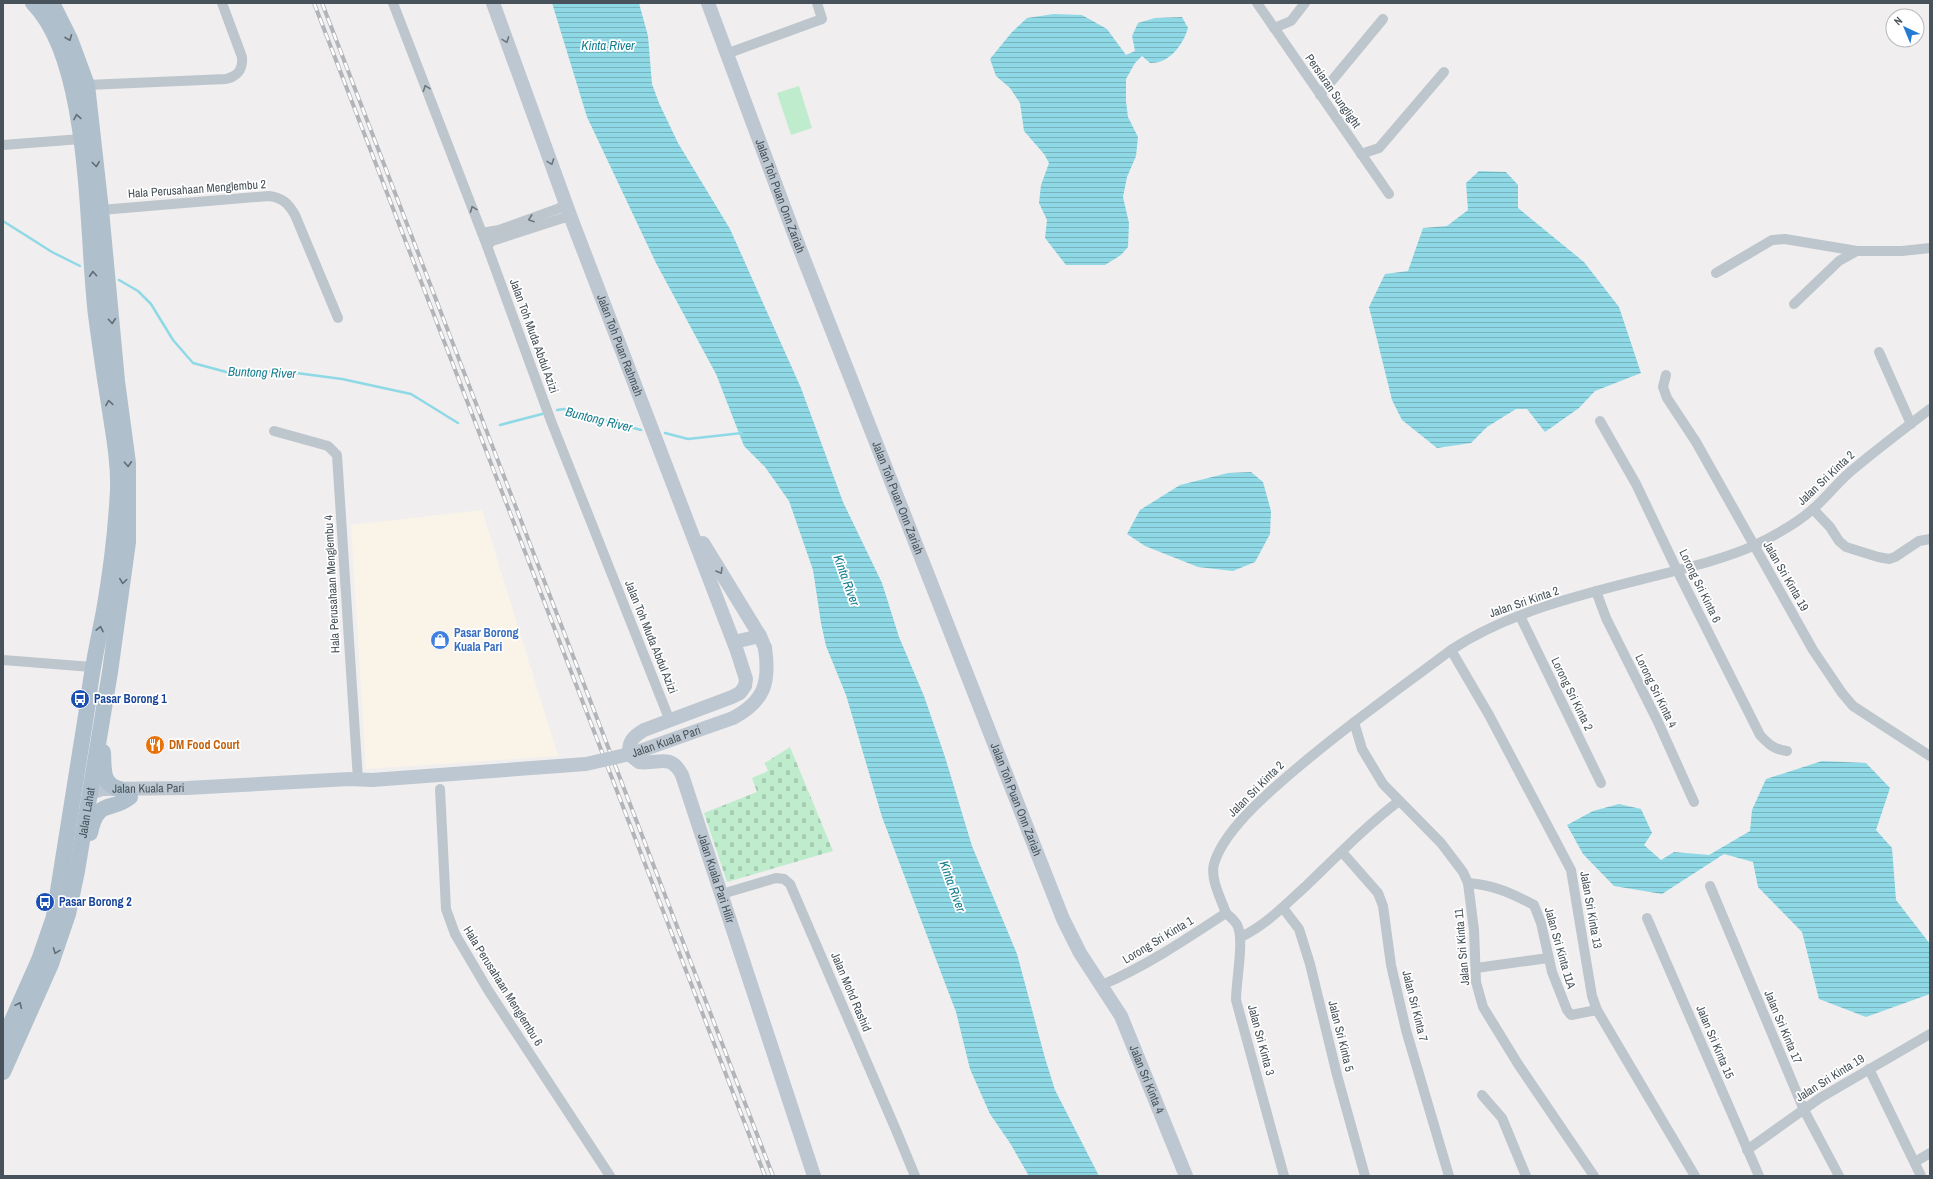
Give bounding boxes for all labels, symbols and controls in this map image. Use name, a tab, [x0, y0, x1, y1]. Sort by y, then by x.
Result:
north arrow	[1885, 8, 1925, 48]
text: N	[1891, 14, 1905, 28]
one-way arrow	[64, 33, 72, 41]
one-way arrow	[502, 36, 510, 43]
water label: Kinta River	[581, 37, 635, 54]
street label: Persiaran Sunglight	[1302, 51, 1365, 131]
one-way arrow	[422, 85, 430, 92]
one-way arrow	[74, 114, 82, 120]
street label: Jalan Toh Puan Onn Zariah	[751, 137, 809, 255]
one-way arrow	[546, 158, 554, 165]
one-way arrow	[91, 161, 100, 167]
street label: Hala Perusahaan Menglembu 2	[127, 176, 267, 202]
one-way arrow	[469, 206, 477, 213]
one-way arrow	[528, 214, 535, 222]
one-way arrow	[88, 271, 97, 277]
street label: Jalan Toh Muda Abdul Azizi	[506, 277, 562, 395]
street label: Jalan Toh Puan Rahmah	[593, 292, 647, 398]
one-way arrow	[107, 318, 116, 324]
water label: Buntong River	[228, 363, 297, 382]
one-way arrow	[105, 400, 114, 406]
water label: Buntong River	[564, 403, 634, 436]
street label: Jalan Toh Puan Onn Zariah	[868, 439, 927, 557]
street label: Jalan Sri Kinta 2	[1794, 447, 1858, 509]
one-way arrow	[124, 461, 132, 467]
street label: Hala Perusahaan Menglembu 4	[320, 514, 344, 654]
street label: Jalan Sri Kinta 19	[1760, 538, 1812, 614]
street label: Lorong Sri Kinta 6	[1675, 547, 1725, 625]
water label: Kinta River	[829, 552, 864, 609]
one-way arrow	[716, 567, 723, 574]
one-way arrow	[119, 577, 128, 584]
street label: Jalan Toh Muda Abdul Azizi	[621, 578, 681, 696]
street label: Jalan Sri Kinta 2	[1487, 583, 1561, 621]
place label: Pasar Borong Kuala Pari	[454, 625, 519, 655]
one-way arrow	[96, 626, 104, 632]
shop icon: Pasar Borong Kuala Pari	[429, 629, 451, 651]
street label: Lorong Sri Kinta 4	[1631, 652, 1681, 731]
street label: Lorong Sri Kinta 2	[1547, 655, 1597, 733]
bus stop icon: Pasar Borong 1	[69, 688, 91, 710]
place label: Pasar Borong 1	[94, 691, 167, 707]
street label: Jalan Kuala Pari	[629, 722, 703, 761]
restaurant icon: DM Food Court	[144, 734, 166, 756]
place label: DM Food Court	[169, 737, 240, 753]
street label: Jalan Toh Puan Onn Zariah	[987, 740, 1046, 858]
street label: Jalan Sri Kinta 2	[1225, 758, 1287, 820]
street label: Jalan Kuala Pari	[112, 780, 185, 797]
street label: Jalan Lahat	[75, 786, 99, 839]
street label: Jalan Kuala Pari Hilir	[694, 832, 738, 926]
water label: Kinta River	[935, 858, 970, 915]
street label: Jalan Sri Kinta 13	[1576, 870, 1606, 950]
bus stop icon: Pasar Borong 2	[34, 891, 56, 913]
place label: Pasar Borong 2	[59, 894, 132, 910]
street label: Jalan Sri Kinta 11A	[1541, 905, 1579, 991]
street label: Jalan Sri Kinta 11	[1451, 907, 1473, 986]
street label: Lorong Sri Kinta 1	[1120, 912, 1197, 967]
street label: Hala Perusahaan Menglembu 6	[460, 923, 546, 1049]
one-way arrow	[52, 948, 60, 955]
street label: Jalan Mohd Rashid	[827, 950, 875, 1034]
street label: Jalan Sri Kinta 7	[1398, 969, 1432, 1044]
street label: Jalan Sri Kinta 17	[1760, 988, 1806, 1067]
street label: Jalan Sri Kinta 5	[1324, 999, 1358, 1074]
one-way arrow	[14, 1002, 22, 1009]
street label: Jalan Sri Kinta 3	[1244, 1003, 1278, 1077]
street label: Jalan Sri Kinta 15	[1692, 1003, 1738, 1082]
street label: Jalan Sri Kinta 4	[1126, 1043, 1168, 1117]
street label: Jalan Sri Kinta 19	[1793, 1050, 1867, 1106]

